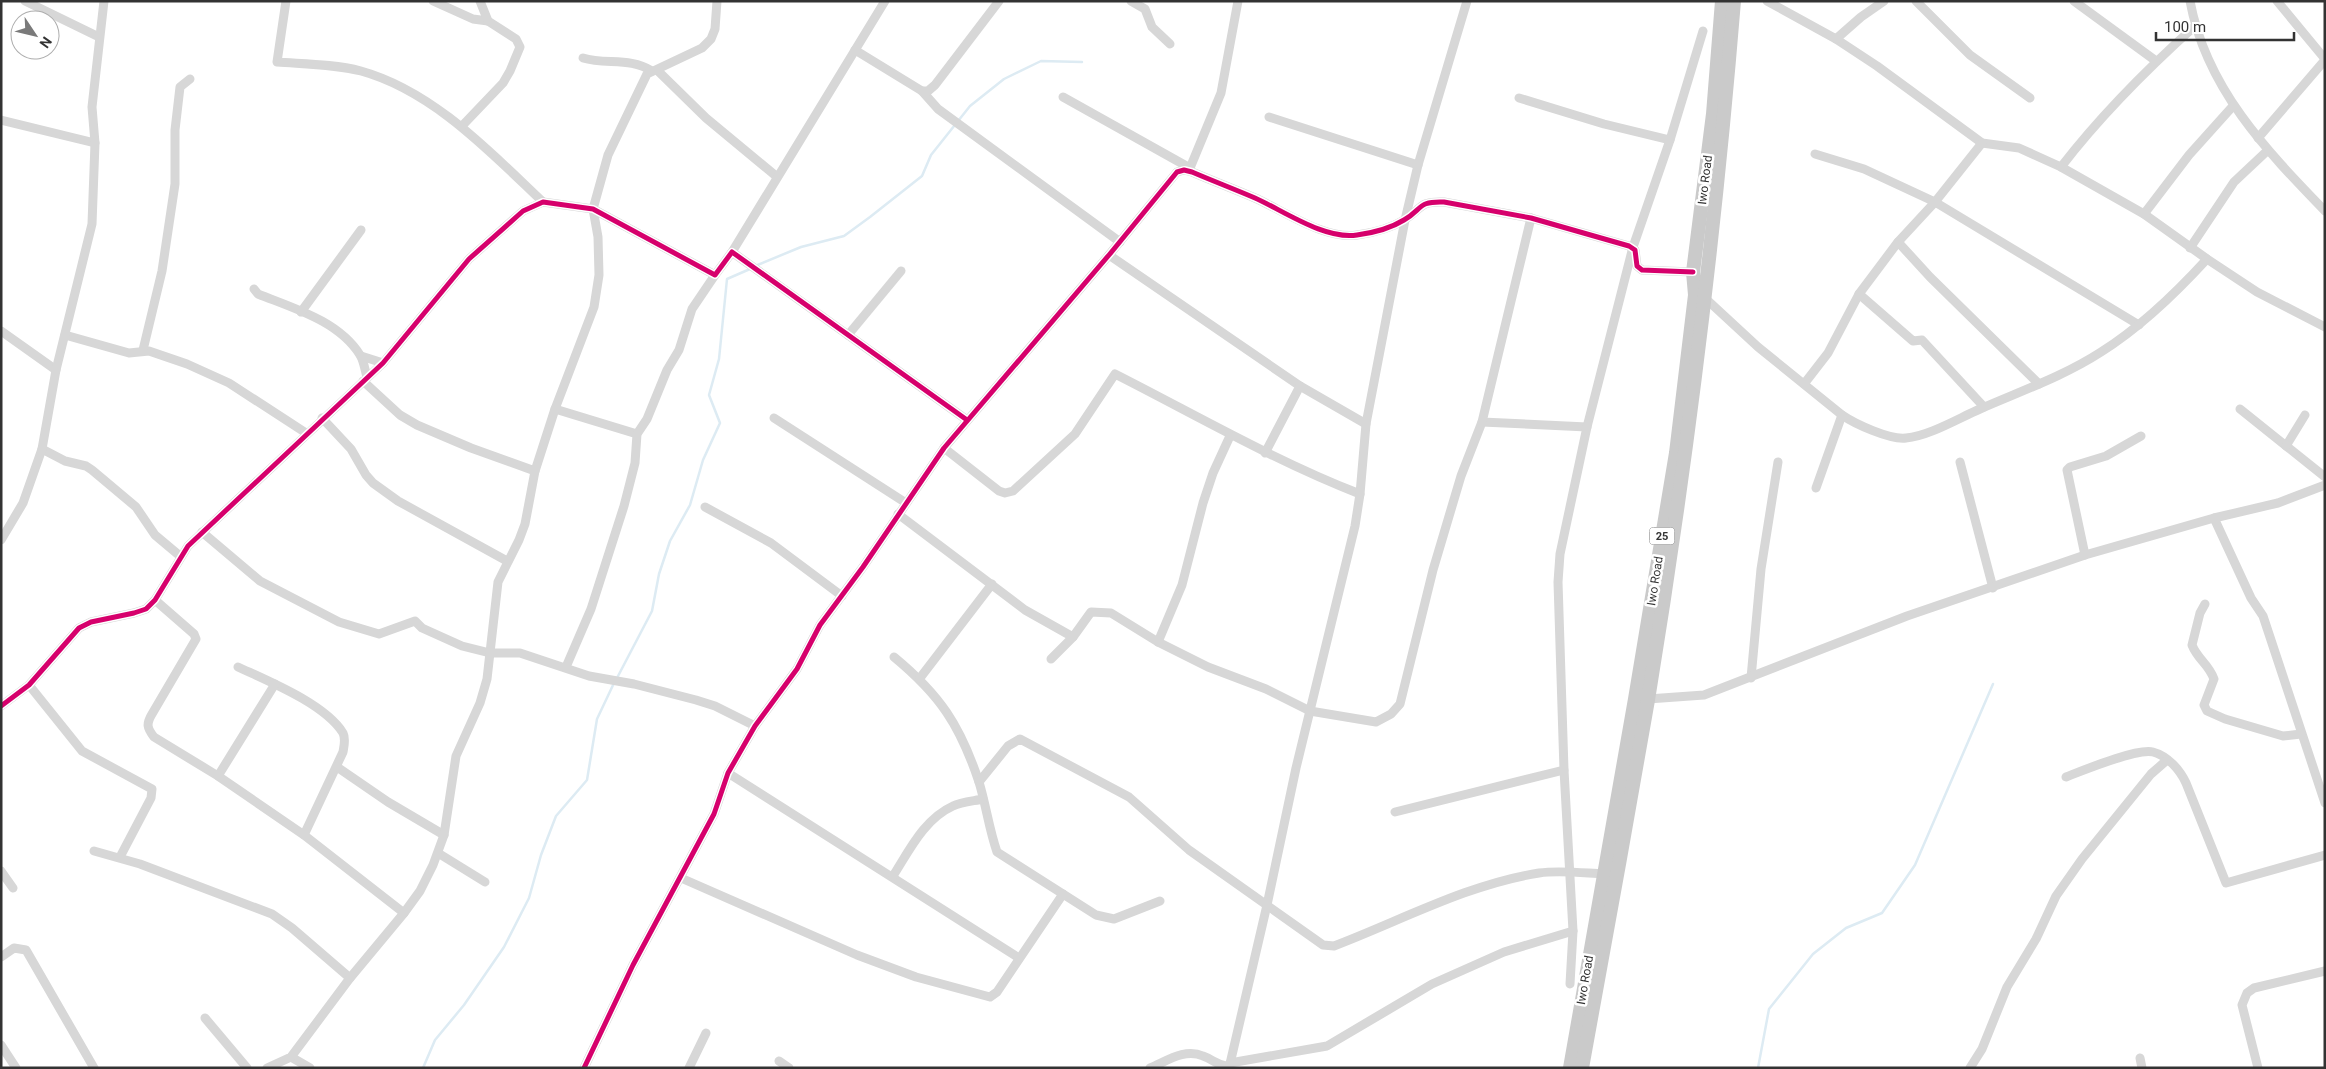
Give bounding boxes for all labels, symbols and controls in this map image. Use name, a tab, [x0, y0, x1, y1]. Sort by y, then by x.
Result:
north arrow	[10, 10, 60, 60]
scale bar	[2156, 10, 2294, 42]
text: 100 m	[2164, 18, 2206, 36]
text: N	[36, 34, 55, 51]
street label: Iwo Road	[1695, 155, 1715, 205]
road number: 25	[1650, 528, 1674, 544]
street label: Iwo Road	[1644, 555, 1666, 607]
street label: Iwo Road	[1574, 954, 1596, 1006]

